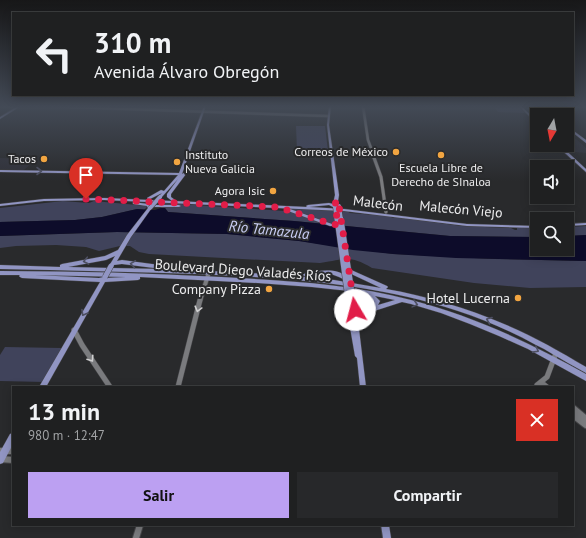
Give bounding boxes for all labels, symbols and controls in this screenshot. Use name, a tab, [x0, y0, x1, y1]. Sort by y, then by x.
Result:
text: 310 m	[94, 24, 171, 61]
icon: left	[28, 28, 80, 80]
text: Avenida Álvaro Obregón	[94, 60, 279, 83]
north arrow	[530, 108, 574, 152]
map controls	[530, 108, 574, 256]
place label: Correos de México	[294, 144, 388, 159]
place label: Instituto Nueva Galicia	[185, 147, 255, 176]
marker: Correos de México	[391, 147, 401, 157]
marker: Escuela Libre de Derecho de SInaloa	[436, 150, 446, 160]
place label: Tacos	[8, 151, 36, 166]
marker: Tacos	[39, 154, 49, 164]
marker: Instituto Nueva Galicia	[172, 157, 182, 167]
pin	[69, 158, 103, 199]
place label: Escuela Libre de Derecho de SInaloa	[391, 160, 491, 189]
button: sound	[530, 160, 574, 204]
icon: arrive	[75, 164, 97, 186]
one-way arrow	[36, 167, 42, 175]
place label: Agora Isic	[215, 183, 266, 198]
marker: Agora Isic	[268, 186, 278, 196]
street label: Malecón	[352, 191, 404, 215]
street label: Malecón Viejo	[419, 196, 503, 222]
button: search	[530, 212, 574, 256]
water label: Río Tamazula	[228, 216, 311, 243]
street label: Boulevard Diego Valadés Ríos	[154, 255, 332, 285]
one-way arrow	[83, 257, 89, 265]
one-way arrow	[130, 260, 137, 269]
place label: Company Pizza	[172, 280, 261, 298]
marker: Company Pizza	[264, 284, 274, 294]
position arrow	[334, 289, 376, 331]
place label: Hotel Lucerna	[427, 289, 510, 307]
marker: Hotel Lucerna	[513, 293, 523, 303]
one-way arrow	[411, 299, 418, 308]
one-way arrow	[194, 306, 202, 313]
one-way arrow	[81, 309, 88, 316]
one-way arrow	[486, 317, 493, 325]
one-way arrow	[532, 345, 539, 353]
one-way arrow	[86, 355, 94, 362]
text: 13 min	[28, 396, 100, 427]
button: close	[516, 399, 558, 441]
text: 980 m · 12:47	[28, 427, 105, 444]
button: Salir	[28, 472, 289, 518]
button: Compartir	[297, 472, 558, 518]

